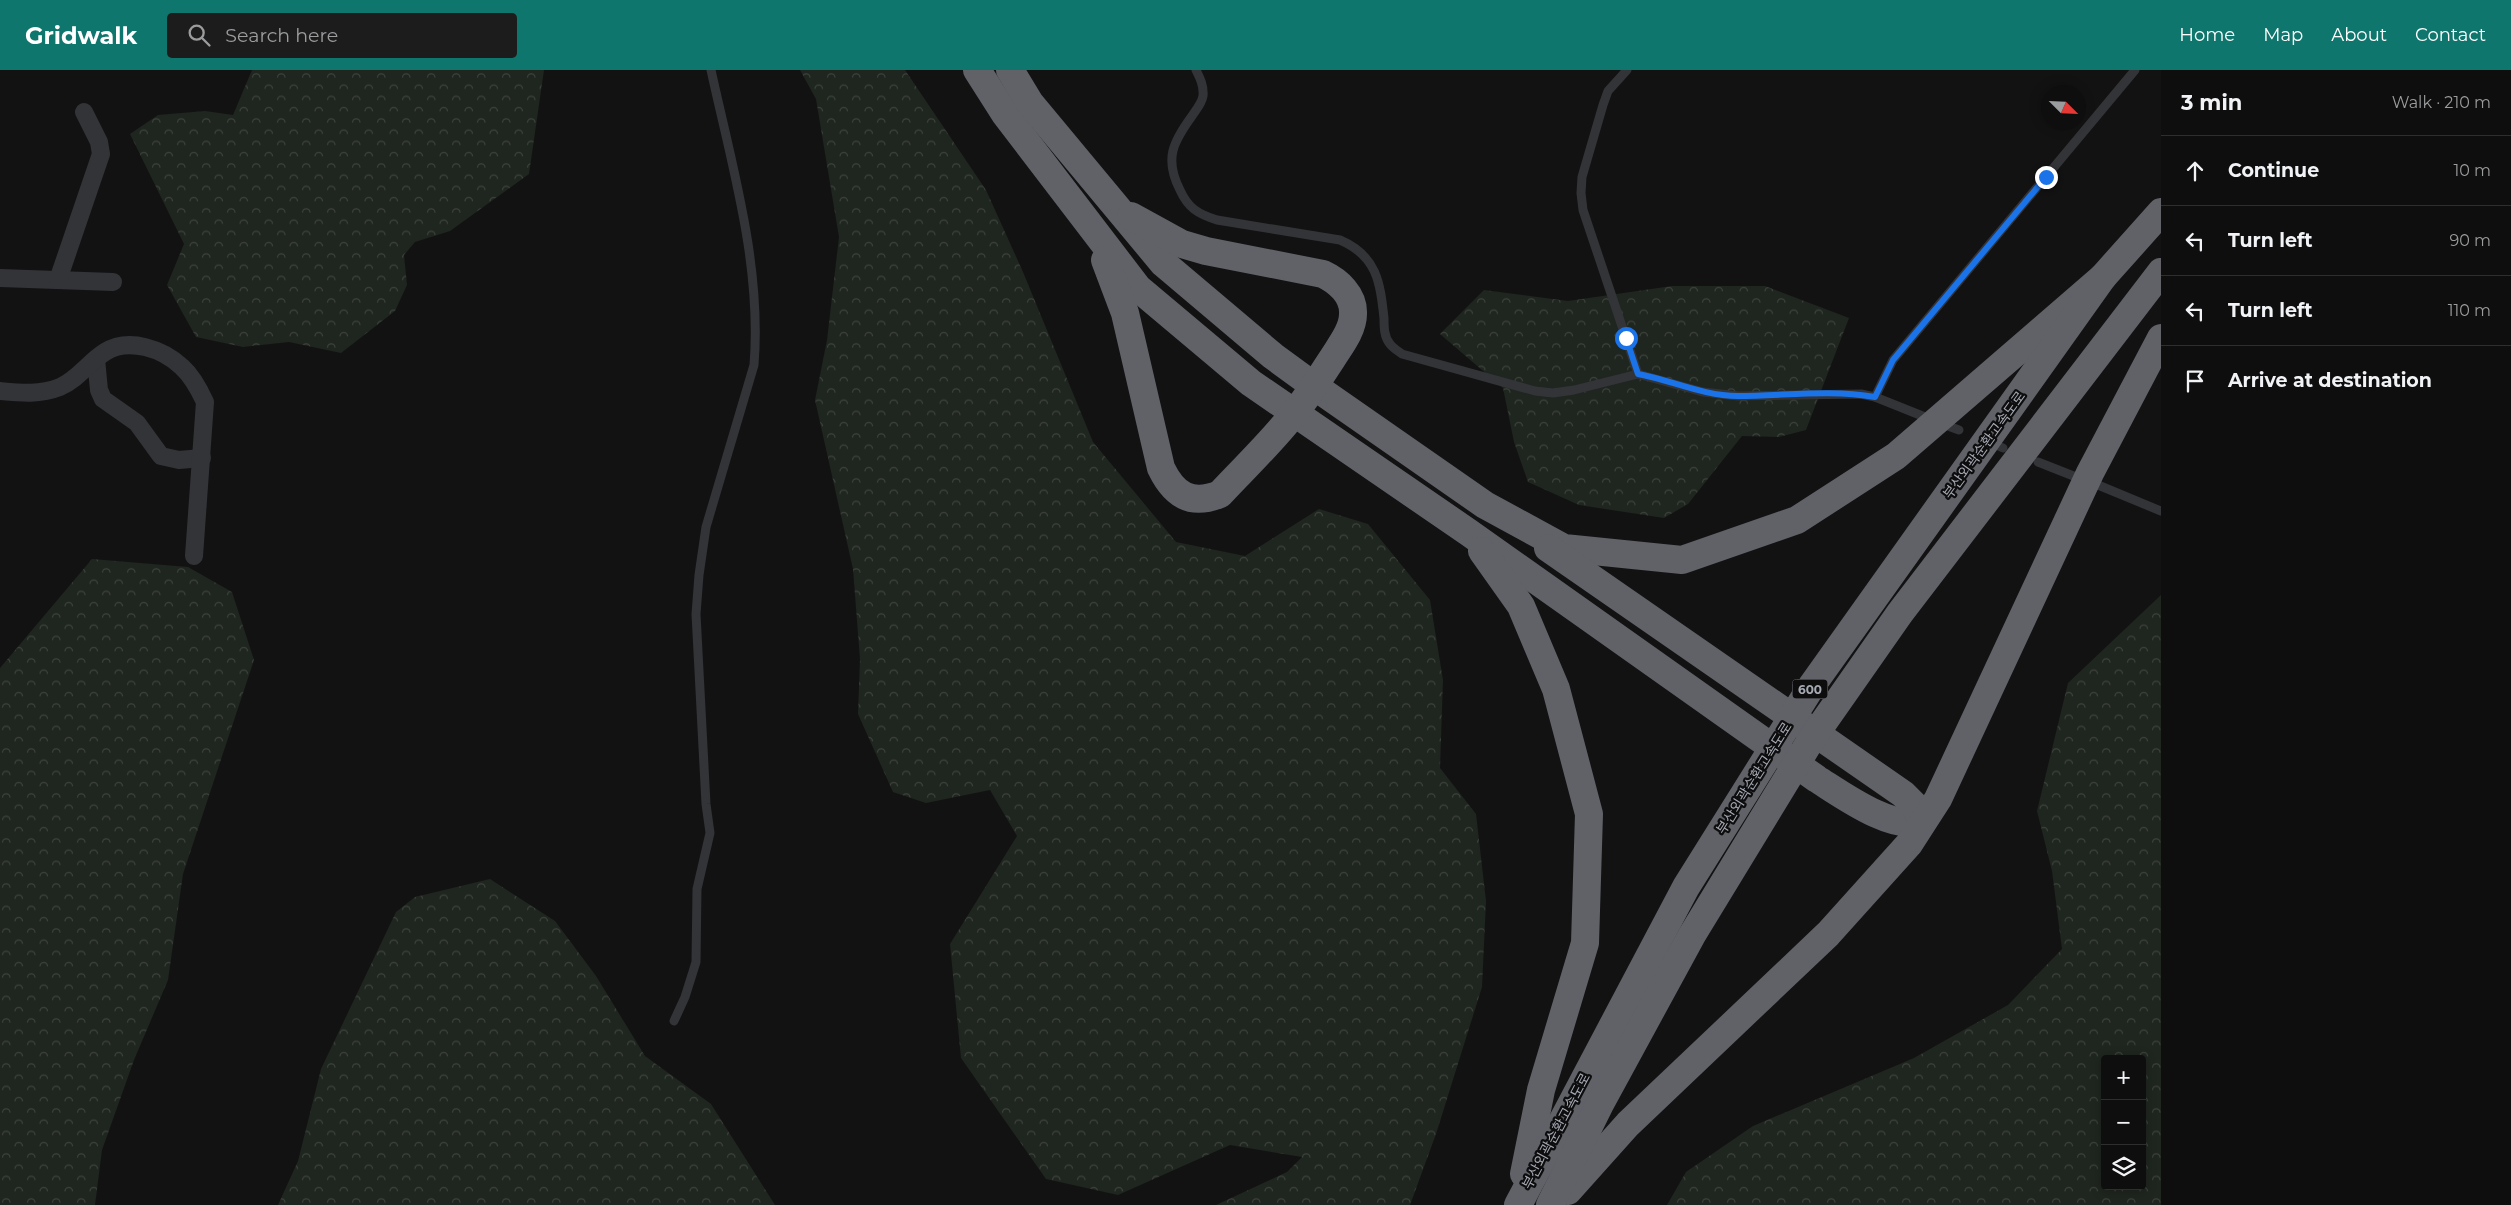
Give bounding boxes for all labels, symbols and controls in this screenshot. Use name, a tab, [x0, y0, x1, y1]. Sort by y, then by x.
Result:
search box	[167, 13, 517, 58]
text: Gridwalk	[25, 21, 137, 50]
icon: search	[185, 21, 213, 49]
text: Search here	[225, 24, 338, 47]
text: Home	[2179, 24, 2235, 46]
text: Map	[2263, 24, 2303, 46]
text: About	[2331, 24, 2387, 46]
text: Contact	[2415, 24, 2486, 46]
north arrow	[2041, 85, 2086, 130]
text: 3 min	[2181, 90, 2242, 115]
text: Walk · 210 m	[2392, 93, 2491, 112]
icon: ahead	[2181, 157, 2209, 185]
text: Continue	[2228, 159, 2319, 182]
text: 10 m	[2453, 161, 2491, 180]
route end	[2035, 166, 2058, 189]
icon: left	[2181, 227, 2209, 255]
text: Turn left	[2228, 229, 2313, 252]
text: 90 m	[2449, 231, 2491, 250]
icon: left	[2181, 297, 2209, 325]
text: Turn left	[2228, 299, 2313, 322]
text: 110 m	[2448, 301, 2491, 320]
route start	[1615, 327, 1638, 350]
icon: arrive	[2181, 367, 2209, 395]
text: Arrive at destination	[2228, 369, 2432, 392]
street label: 부산외곽순환고속도로	[1939, 388, 2029, 502]
road number: 600	[1792, 680, 1828, 698]
street label: 부산외곽순환고속도로	[1712, 719, 1796, 837]
map controls	[2101, 1055, 2146, 1190]
button: +	[2101, 1055, 2146, 1100]
street label: 부산외곽순환고속도로	[1518, 1070, 1594, 1192]
button: −	[2101, 1100, 2146, 1145]
button: layers	[2101, 1145, 2146, 1190]

